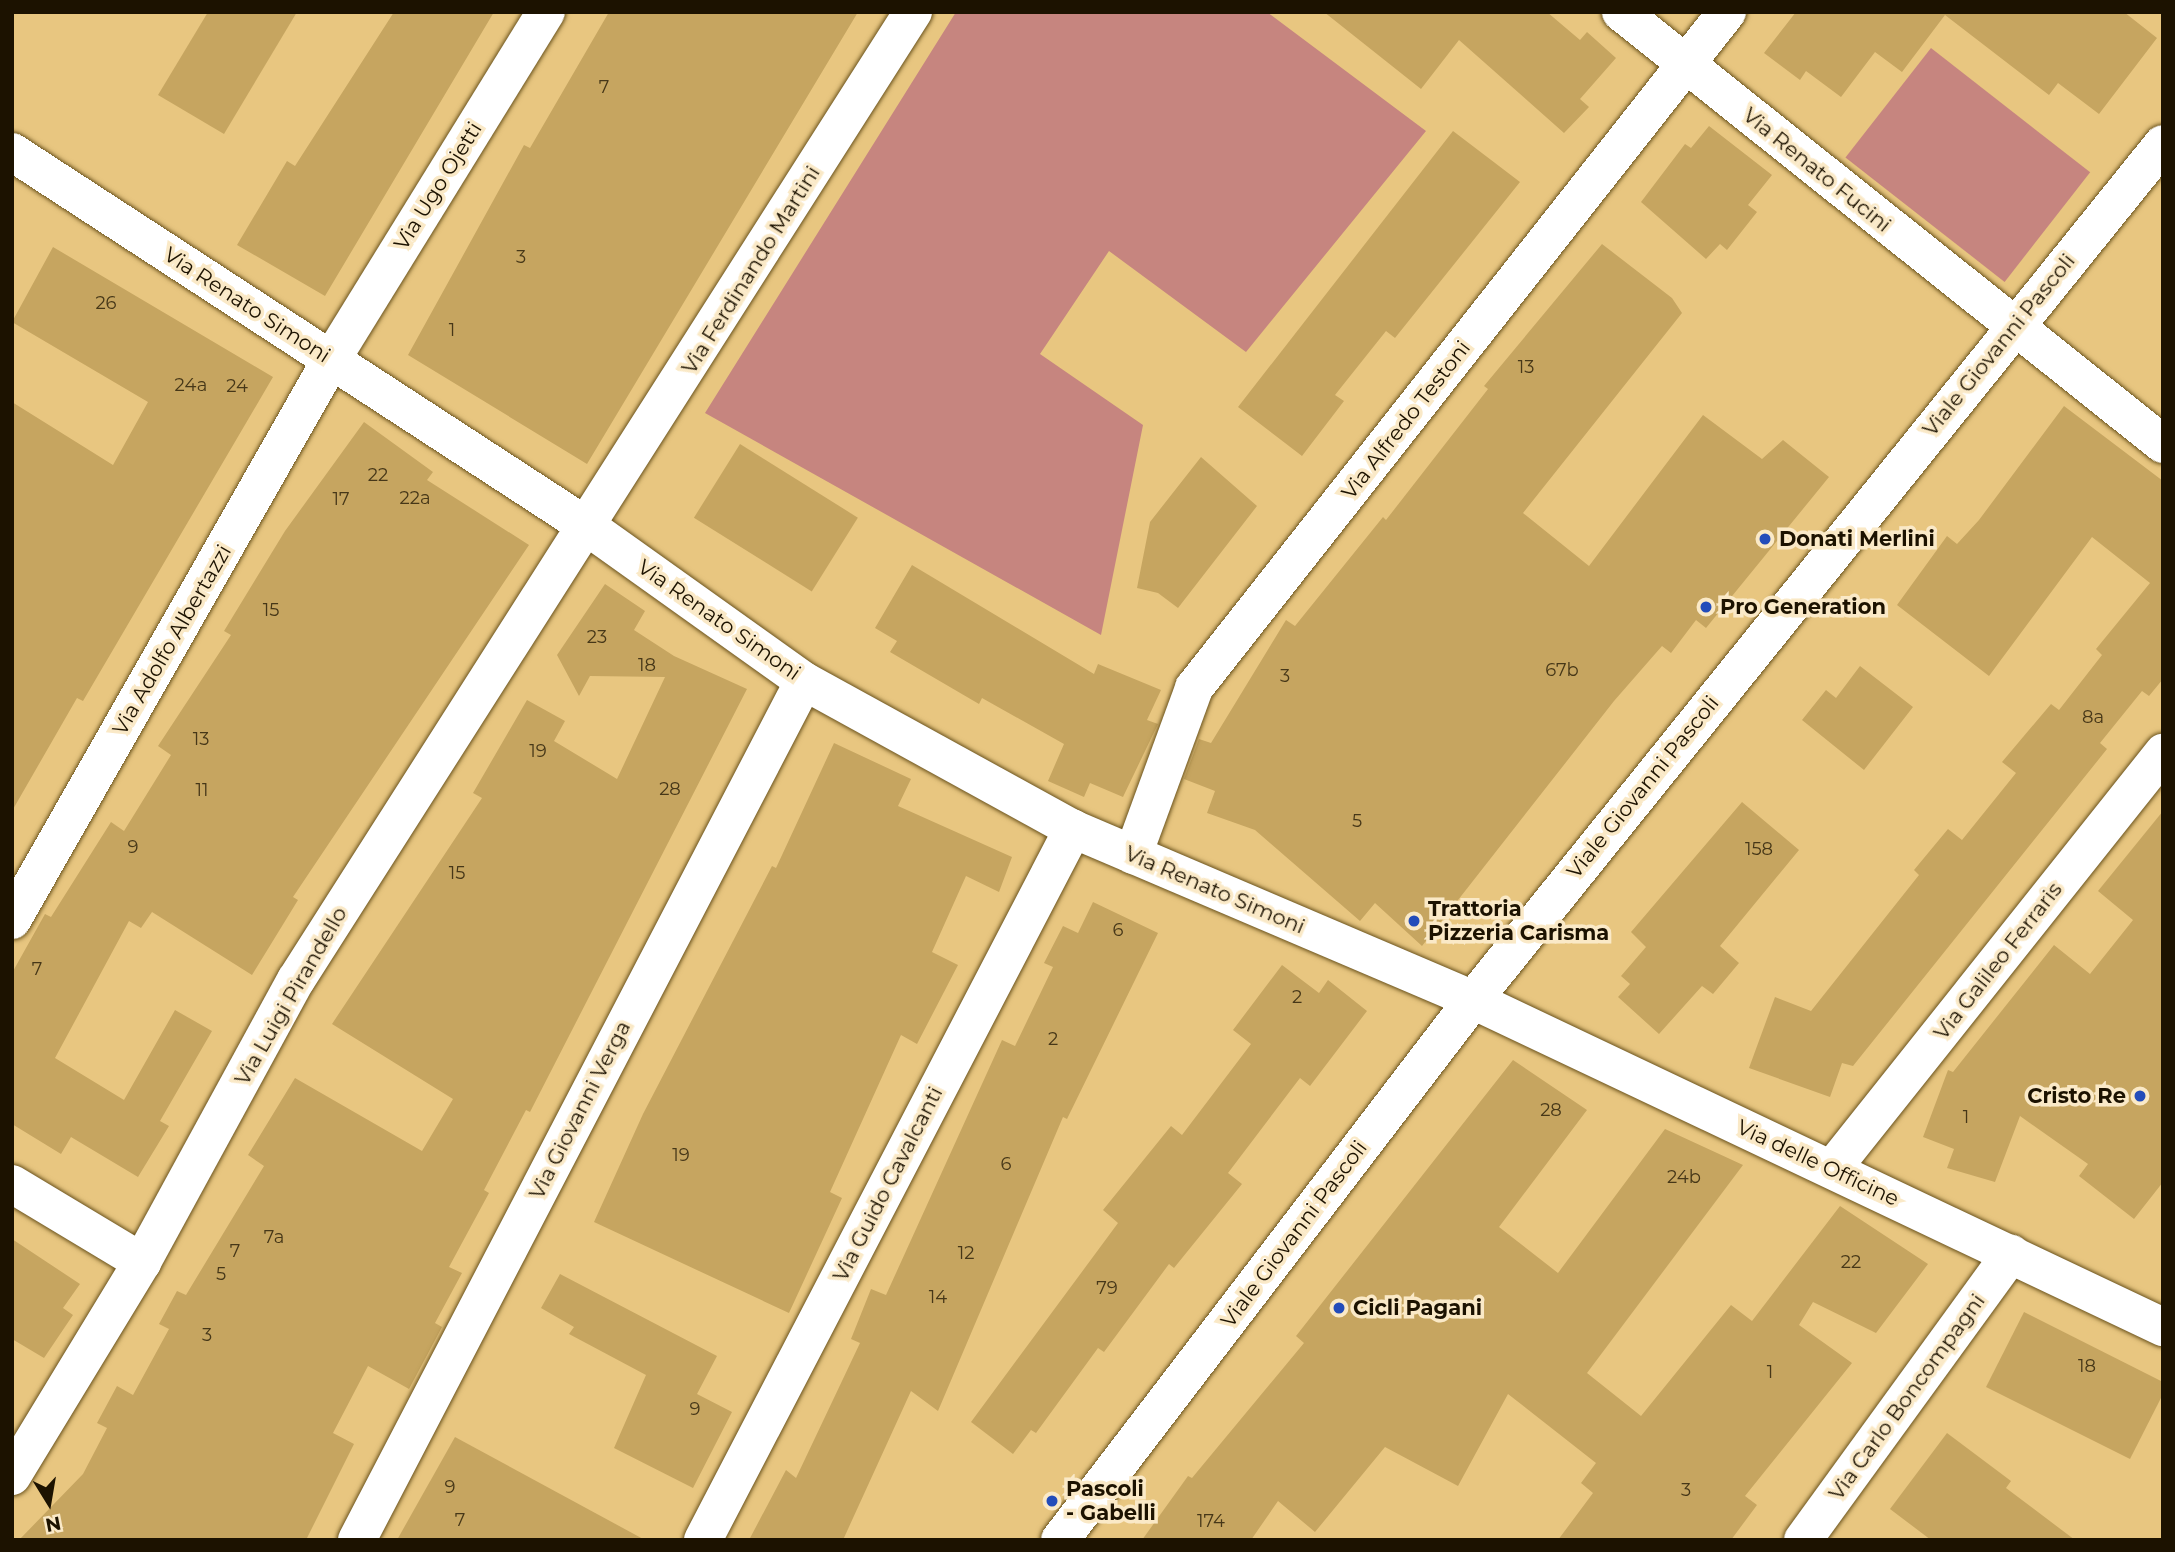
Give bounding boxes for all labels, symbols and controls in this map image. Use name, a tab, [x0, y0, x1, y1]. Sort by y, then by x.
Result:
house number: 7	[599, 76, 609, 98]
street label: Via Renato Fucini	[1738, 103, 1896, 237]
street label: Via Ugo Ojetti	[389, 117, 487, 255]
street label: Via Ferdinando Martini	[677, 161, 825, 379]
street label: Via Renato Simoni	[159, 242, 335, 368]
house number: 3	[516, 246, 526, 268]
street label: Viale Giovanni Pascoli	[1918, 249, 2080, 441]
house number: 26	[95, 292, 117, 314]
house number: 1	[449, 319, 455, 341]
street label: Via Alfredo Testoni	[1336, 336, 1476, 504]
house number: 13	[1518, 356, 1534, 378]
house number: 24a	[175, 374, 207, 396]
house number: 24	[226, 375, 248, 397]
house number: 22	[368, 464, 388, 486]
house number: 22a	[399, 487, 431, 509]
house number: 17	[332, 488, 350, 510]
place label: Donati Merlini	[1779, 526, 1935, 552]
marker: Donati Merlini	[1757, 531, 1773, 547]
street label: Via Adolfo Albertazzi	[107, 540, 237, 740]
street label: Via Renato Simoni	[633, 554, 805, 686]
place label: Pro Generation	[1720, 594, 1886, 620]
house number: 15	[263, 599, 279, 621]
marker: Pro Generation	[1698, 599, 1714, 615]
house number: 23	[587, 626, 607, 648]
house number: 18	[638, 654, 656, 676]
house number: 67b	[1545, 659, 1579, 681]
house number: 3	[1280, 665, 1290, 687]
street label: Viale Giovanni Pascoli	[1562, 691, 1724, 883]
house number: 8a	[2082, 706, 2104, 728]
house number: 13	[193, 728, 209, 750]
house number: 19	[529, 740, 547, 762]
house number: 28	[659, 778, 681, 800]
house number: 11	[196, 779, 208, 801]
house number: 5	[1352, 810, 1362, 832]
house number: 9	[128, 836, 138, 858]
house number: 158	[1745, 838, 1773, 860]
street label: Via Renato Simoni	[1121, 841, 1309, 939]
house number: 15	[449, 862, 465, 884]
street label: Via Galileo Ferraris	[1929, 877, 2067, 1045]
place label: Trattoria Pizzeria Carisma	[1428, 896, 1609, 946]
street label: Via Luigi Pirandello	[230, 902, 352, 1090]
marker: Trattoria Pizzeria Carisma	[1406, 913, 1422, 929]
house number: 6	[1113, 919, 1123, 941]
house number: 7	[32, 958, 42, 980]
house number: 2	[1292, 986, 1302, 1008]
street label: Via Giovanni Verga	[524, 1017, 636, 1203]
house number: 2	[1048, 1028, 1058, 1050]
street label: Via Guido Cavalcanti	[828, 1082, 948, 1286]
place label: Cristo Re	[2027, 1083, 2126, 1109]
marker: Cristo Re	[2132, 1088, 2148, 1104]
house number: 28	[1540, 1099, 1562, 1121]
house number: 1	[1963, 1106, 1969, 1128]
street label: Via delle Officine	[1733, 1114, 1903, 1212]
street label: Viale Giovanni Pascoli	[1216, 1136, 1372, 1332]
house number: 19	[672, 1144, 690, 1166]
house number: 6	[1001, 1153, 1011, 1175]
house number: 24b	[1667, 1166, 1701, 1188]
house number: 7a	[264, 1226, 284, 1248]
house number: 7	[230, 1240, 240, 1262]
house number: 12	[958, 1242, 974, 1264]
house number: 22	[1841, 1251, 1861, 1273]
house number: 5	[216, 1263, 226, 1285]
house number: 79	[1096, 1277, 1118, 1299]
house number: 14	[929, 1286, 947, 1308]
street label: Via Carlo Boncompagni	[1824, 1289, 1990, 1505]
place label: Cicli Pagani	[1353, 1295, 1482, 1321]
marker: Cicli Pagani	[1331, 1300, 1347, 1316]
house number: 3	[202, 1324, 212, 1346]
house number: 18	[2078, 1355, 2096, 1377]
house number: 1	[1767, 1361, 1773, 1383]
house number: 9	[690, 1398, 700, 1420]
north arrow	[14, 1468, 84, 1538]
house number: 9	[445, 1476, 455, 1498]
place label: Pascoli - Gabelli	[1066, 1476, 1156, 1526]
house number: 3	[1681, 1479, 1691, 1501]
marker: Pascoli - Gabelli	[1044, 1493, 1060, 1509]
house number: 7	[455, 1509, 465, 1531]
house number: 174	[1197, 1510, 1225, 1532]
text: N	[43, 1511, 63, 1537]

